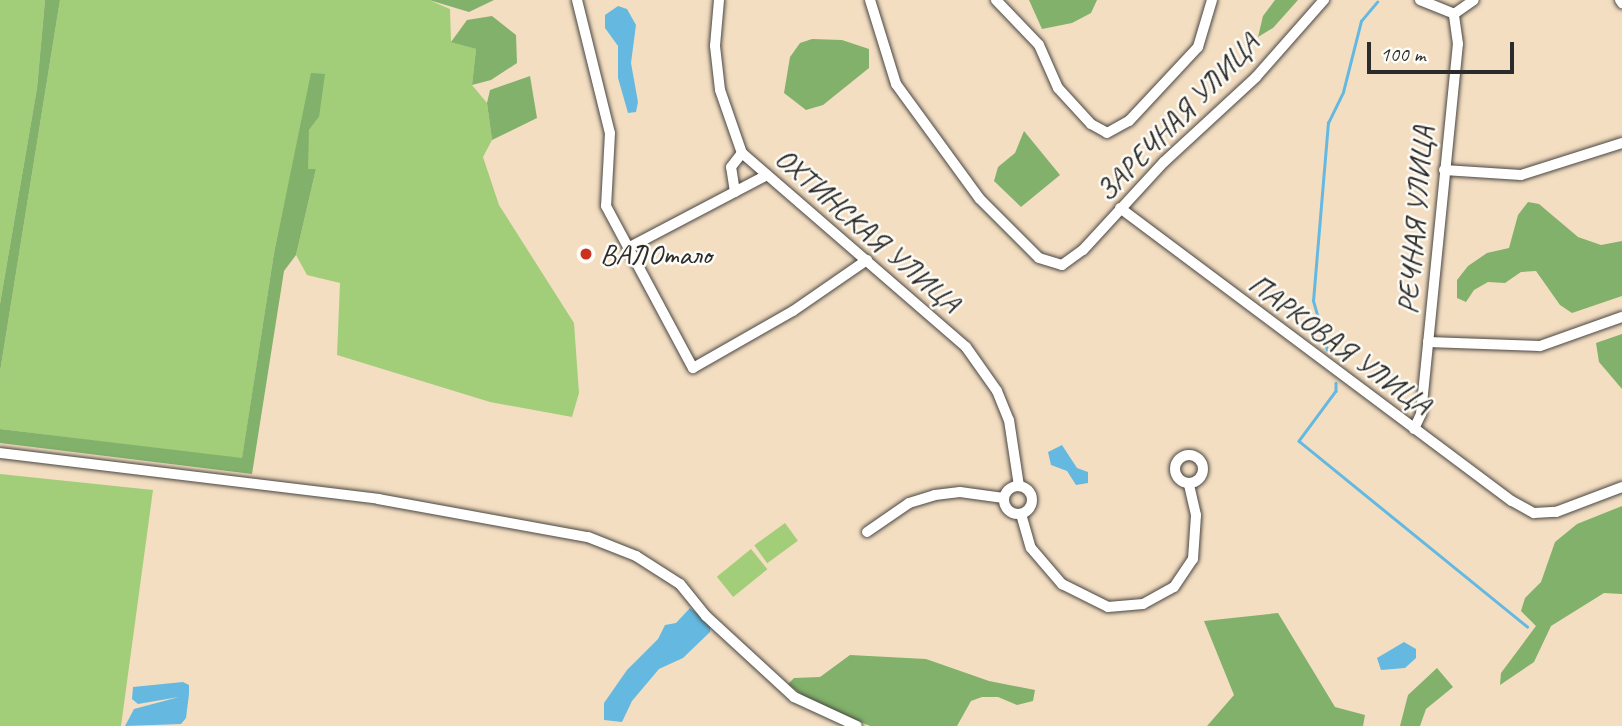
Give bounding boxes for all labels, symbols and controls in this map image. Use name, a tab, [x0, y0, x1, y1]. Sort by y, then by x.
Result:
street label: ЗАРЕЧНАЯ УЛИЦА	[1087, 25, 1267, 209]
scale bar	[1370, 28, 1517, 72]
text: 100 m	[1380, 41, 1425, 67]
street label: РЕЧНАЯ УЛИЦА	[1389, 125, 1441, 315]
street label: ОХТИНСКАЯ УЛИЦА	[768, 140, 968, 320]
place label: ВАЛОтало	[600, 236, 712, 272]
marker: ВАЛОтало	[578, 246, 594, 262]
street label: ПАРКОВАЯ УЛИЦА	[1241, 265, 1439, 423]

